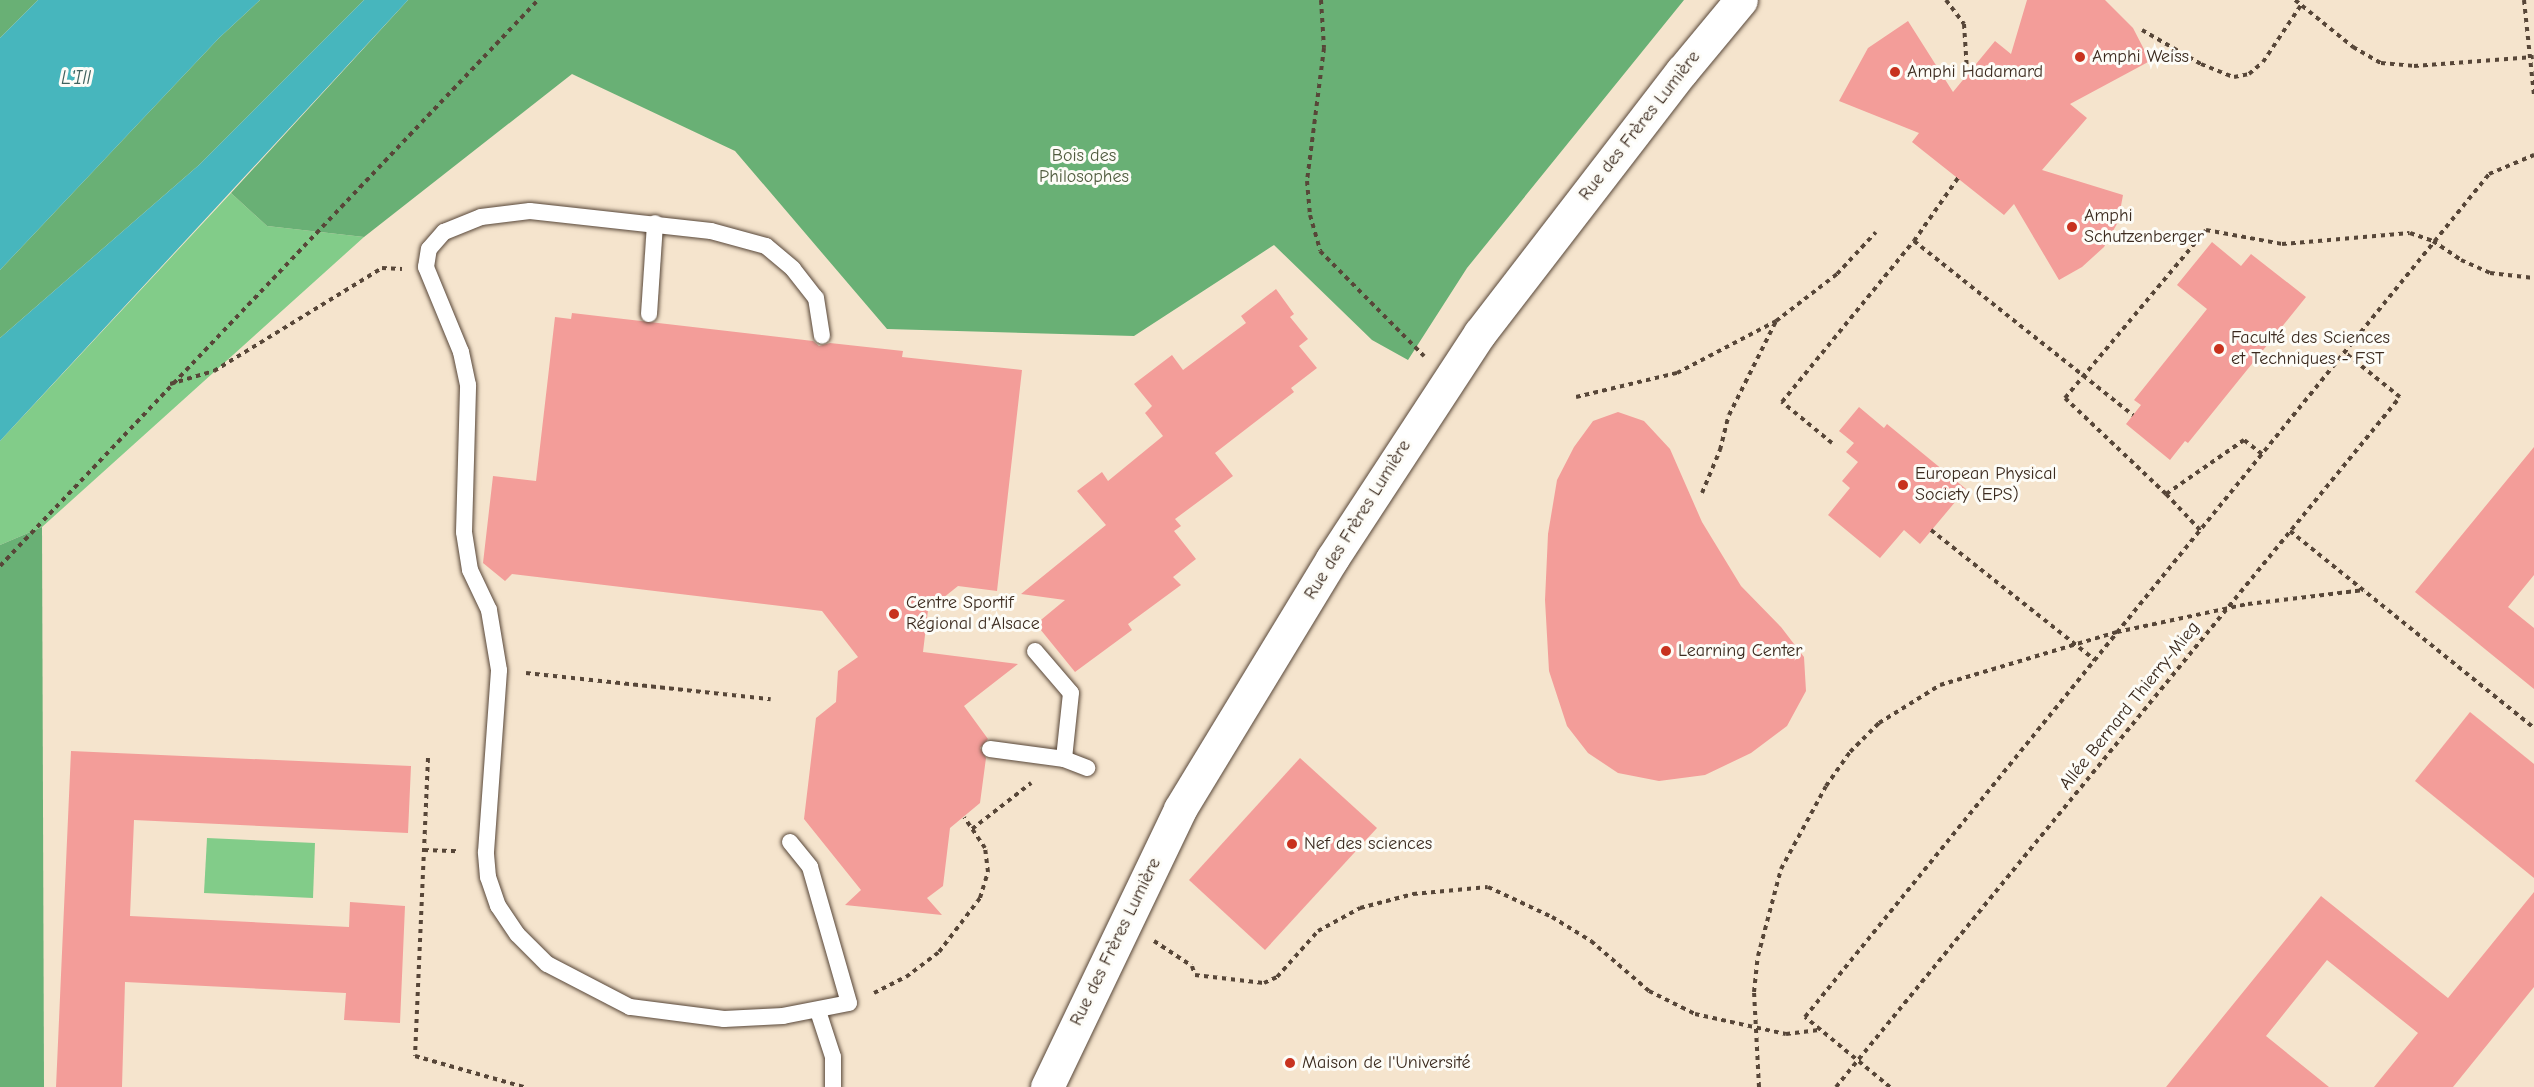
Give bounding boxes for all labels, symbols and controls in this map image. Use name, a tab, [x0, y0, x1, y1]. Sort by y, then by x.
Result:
place label: Amphi Weiss	[2092, 46, 2189, 68]
street label: Rue des Frères Lumière	[1575, 47, 1705, 205]
marker: Amphi Weiss	[2073, 50, 2087, 64]
place label: Amphi Hadamard	[1907, 61, 2043, 83]
water label: L'Ill	[61, 65, 91, 89]
marker: Amphi Hadamard	[1888, 65, 1902, 79]
park label: Bois des Philosophes	[1039, 146, 1129, 188]
place label: Amphi Schutzenberger	[2084, 206, 2204, 248]
marker: Amphi Schutzenberger	[2065, 220, 2079, 234]
place label: Faculté des Sciences et Techniques - FST	[2231, 328, 2390, 370]
marker: Faculté des Sciences et Techniques - FST	[2212, 342, 2226, 356]
street label: Rue des Frères Lumière	[1300, 436, 1416, 604]
place label: European Physical Society (EPS)	[1915, 464, 2056, 506]
marker: European Physical Society (EPS)	[1896, 478, 1910, 492]
place label: Centre Sportif Régional d'Alsace	[906, 593, 1040, 636]
marker: Centre Sportif Régional d'Alsace	[887, 607, 901, 621]
street label: Allée Bernard Thierry-Mieg	[2055, 617, 2205, 795]
place label: Learning Center	[1678, 640, 1803, 662]
marker: Learning Center	[1659, 644, 1673, 658]
place label: Nef des sciences	[1304, 833, 1432, 855]
marker: Nef des sciences	[1285, 837, 1299, 851]
street label: Rue des Frères Lumière	[1066, 855, 1166, 1029]
place label: Maison de l'Université	[1302, 1052, 1470, 1074]
marker: Maison de l'Université	[1283, 1056, 1297, 1070]

